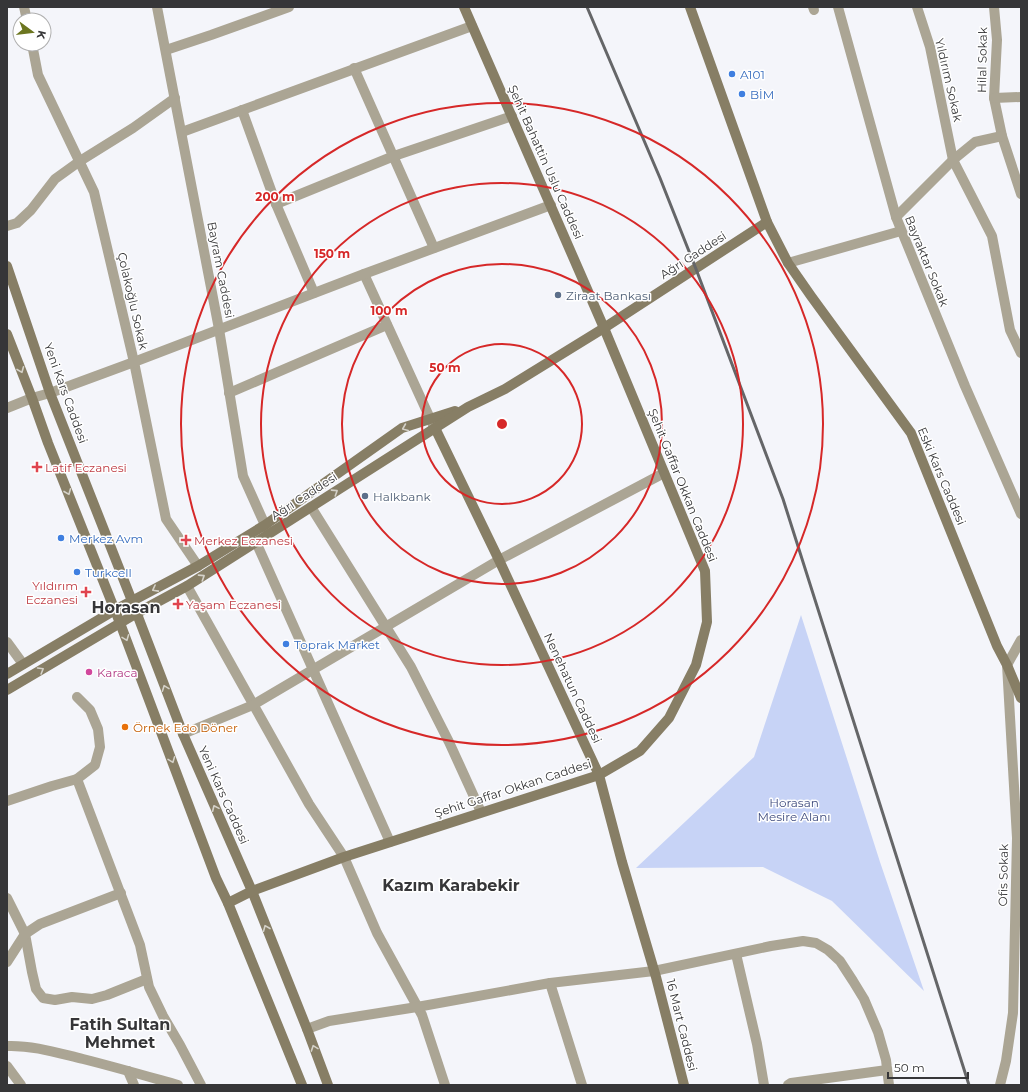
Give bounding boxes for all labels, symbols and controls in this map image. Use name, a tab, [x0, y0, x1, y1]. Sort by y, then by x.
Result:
north arrow	[12, 12, 52, 52]
street label: Hilal Sokak	[974, 26, 990, 93]
text: K	[34, 29, 49, 41]
street label: Yıldırım Sokak	[932, 37, 966, 124]
place label: A101	[740, 67, 765, 82]
marker: A101	[727, 69, 737, 79]
street label: Şehit Bahattin Uslu Caddesi	[505, 83, 587, 241]
place label: BİM	[750, 87, 774, 102]
marker: BİM	[737, 89, 747, 99]
text: 200 m	[255, 189, 295, 204]
street label: Bayraktar Sokak	[902, 213, 952, 309]
street label: Bayram Caddesi	[204, 221, 238, 319]
street label: Ağrı Caddesi	[657, 228, 729, 282]
text: 150 m	[314, 246, 350, 261]
street label: Çolakoğlu Sokak	[115, 251, 152, 352]
place label: Ziraat Bankası	[566, 288, 651, 303]
marker: Ziraat Bankası	[553, 290, 563, 300]
text: 100 m	[371, 303, 407, 318]
street label: Yeni Kars Caddesi	[41, 341, 91, 445]
text: 50 m	[429, 360, 461, 375]
one-way arrow	[16, 366, 24, 374]
street label: Şehit Gaffar Okkan Caddesi	[645, 406, 721, 564]
centre of rings	[495, 417, 509, 431]
one-way arrow	[401, 423, 408, 431]
street label: Eski Kars Caddesi	[915, 425, 969, 527]
place label: Latif Eczanesi	[45, 460, 127, 475]
marker: Latif Eczanesi	[32, 462, 42, 472]
street label: Ağrı Caddesi	[268, 469, 340, 523]
one-way arrow	[63, 488, 71, 495]
one-way arrow	[331, 489, 338, 497]
place label: Halkbank	[373, 489, 432, 504]
marker: Halkbank	[360, 491, 370, 501]
place label: Merkez Avm	[69, 531, 143, 546]
marker: Merkez Avm	[56, 533, 66, 543]
place label: Merkez Eczanesi	[194, 533, 293, 548]
marker: Merkez Eczanesi	[181, 535, 191, 545]
place label: Turkcell	[85, 565, 132, 580]
marker: Turkcell	[72, 567, 82, 577]
one-way arrow	[197, 575, 204, 582]
place label: Yıldırım Eczanesi	[26, 578, 78, 607]
one-way arrow	[152, 584, 159, 592]
marker: Yıldırım Eczanesi	[81, 587, 91, 597]
place label: Yaşam Eczanesi	[186, 597, 281, 612]
district label: Horasan	[92, 598, 160, 617]
marker: Yaşam Eczanesi	[173, 599, 183, 609]
street label: Nenehatun Caddesi	[541, 631, 605, 745]
one-way arrow	[122, 635, 130, 642]
place label: Toprak Market	[294, 637, 380, 652]
marker: Toprak Market	[281, 639, 291, 649]
place label: Karaca	[97, 665, 138, 680]
one-way arrow	[37, 667, 44, 674]
marker: Karaca	[84, 667, 94, 677]
one-way arrow	[162, 685, 170, 692]
place label: Örnek Edo Döner	[133, 720, 238, 735]
marker: Örnek Edo Döner	[120, 722, 130, 732]
street label: Yeni Kars Caddesi	[196, 744, 252, 846]
one-way arrow	[168, 756, 176, 763]
street label: Şehit Gaffar Okkan Caddesi	[433, 756, 593, 820]
park label: Horasan Mesire Alanı	[757, 795, 831, 824]
one-way arrow	[212, 805, 220, 812]
street label: Ofis Sokak	[995, 843, 1011, 906]
district label: Kazım Karabekir	[382, 876, 520, 895]
one-way arrow	[263, 924, 271, 931]
street label: 16 Mart Caddesi	[663, 977, 701, 1073]
district label: Fatih Sultan Mehmet	[70, 1015, 170, 1052]
one-way arrow	[311, 1045, 319, 1052]
scale bar	[888, 1054, 968, 1080]
text: 50 m	[894, 1060, 925, 1075]

